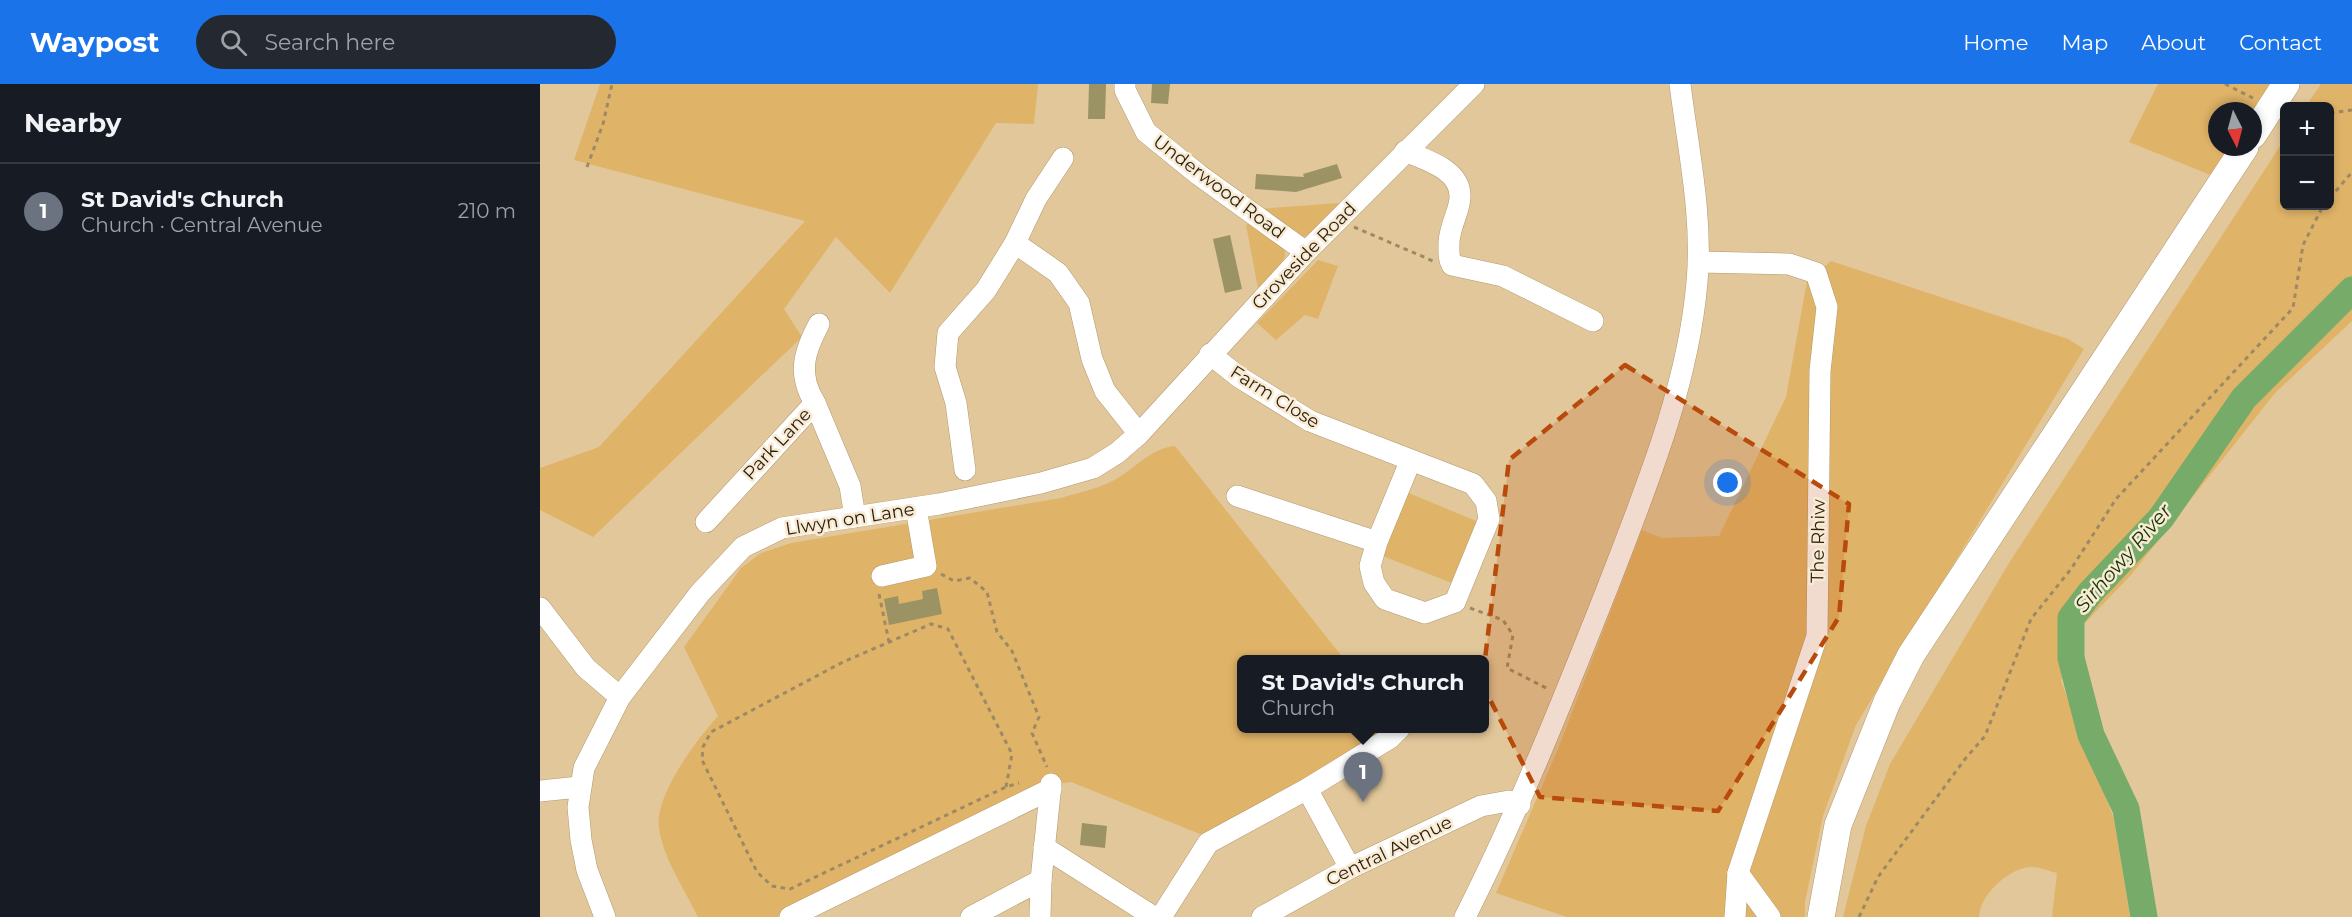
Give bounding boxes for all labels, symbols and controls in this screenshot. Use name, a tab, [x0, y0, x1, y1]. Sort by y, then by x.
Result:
search box	[196, 15, 616, 69]
text: Waypost	[30, 25, 160, 59]
icon: search	[217, 26, 250, 59]
text: Search here	[265, 29, 395, 56]
text: Home	[1963, 30, 2028, 55]
text: Map	[2061, 30, 2108, 55]
text: About	[2141, 30, 2206, 55]
text: Contact	[2239, 30, 2322, 55]
north arrow	[2208, 102, 2262, 156]
map controls	[2280, 102, 2334, 210]
button: +	[2280, 102, 2334, 156]
text: Nearby	[24, 107, 121, 139]
street label: Underwood Road	[1149, 130, 1289, 244]
button: −	[2280, 156, 2334, 210]
text: St David's Church	[81, 186, 284, 213]
street label: Groveside Road	[1247, 198, 1361, 314]
text: 1	[40, 199, 47, 223]
text: 210 m	[458, 199, 516, 223]
text: Church · Central Avenue	[81, 213, 323, 237]
street label: Farm Close	[1226, 361, 1324, 433]
street label: Park Lane	[738, 403, 816, 484]
your location	[1713, 468, 1742, 497]
street label: Llwyn on Lane	[784, 498, 916, 540]
water label: Sirhowy River	[2070, 498, 2177, 617]
street label: The Rhiw	[1806, 499, 1830, 583]
popup	[1237, 655, 1489, 733]
text: St David's Church	[1262, 669, 1465, 696]
text: Church	[1262, 696, 1335, 720]
pin: 1	[1344, 752, 1382, 802]
street label: Central Avenue	[1322, 811, 1456, 891]

